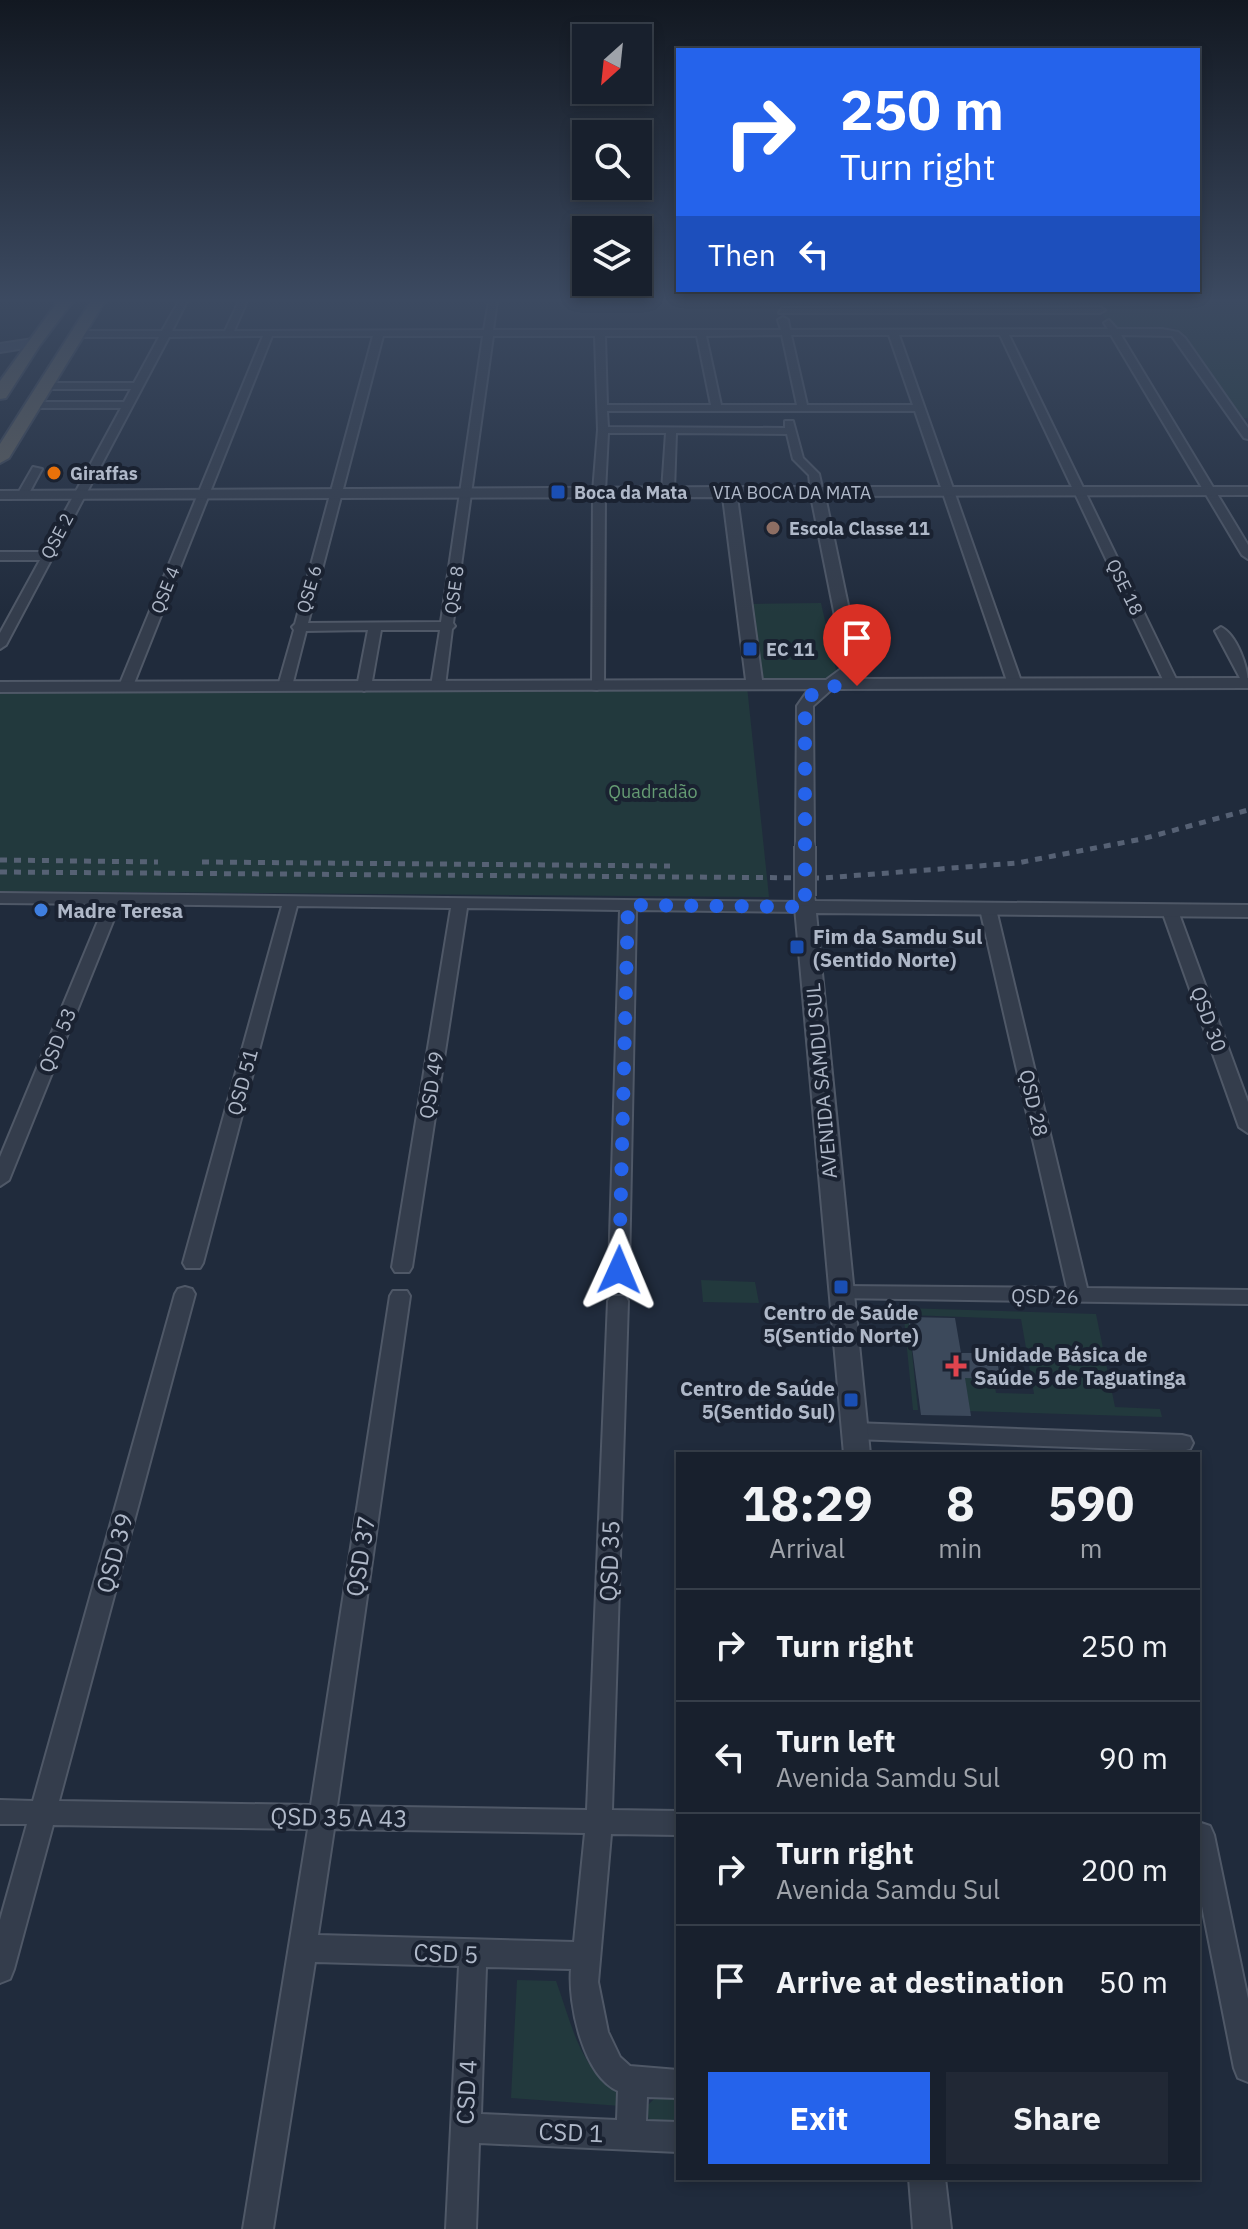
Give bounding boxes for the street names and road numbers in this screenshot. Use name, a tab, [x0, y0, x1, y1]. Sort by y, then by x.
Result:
street label: VIA BOCA DA MATA	[713, 481, 872, 504]
street label: QSE 2	[35, 509, 79, 563]
street label: QSE 18	[1102, 555, 1148, 619]
street label: QSE 6	[291, 562, 327, 616]
street label: QSE 4	[145, 563, 185, 617]
street label: QSE 8	[439, 564, 469, 616]
street label: AVENIDA SAMDU SUL	[799, 982, 843, 1180]
street label: QSD 30	[1185, 982, 1233, 1056]
street label: QSD 53	[32, 1003, 82, 1077]
street label: QSD 51	[220, 1046, 264, 1118]
street label: QSD 49	[412, 1049, 450, 1121]
street label: QSD 28	[1013, 1067, 1055, 1139]
street label: QSD 26	[1011, 1282, 1079, 1310]
street label: QSD 39	[88, 1509, 140, 1597]
street label: QSD 37	[338, 1513, 382, 1599]
street label: QSD 35	[592, 1520, 626, 1602]
street label: QSD 35 A 43	[270, 1800, 408, 1834]
street label: CSD 5	[413, 1936, 479, 1970]
street label: CSD 4	[448, 2059, 484, 2125]
street label: CSD 1	[538, 2115, 604, 2149]

